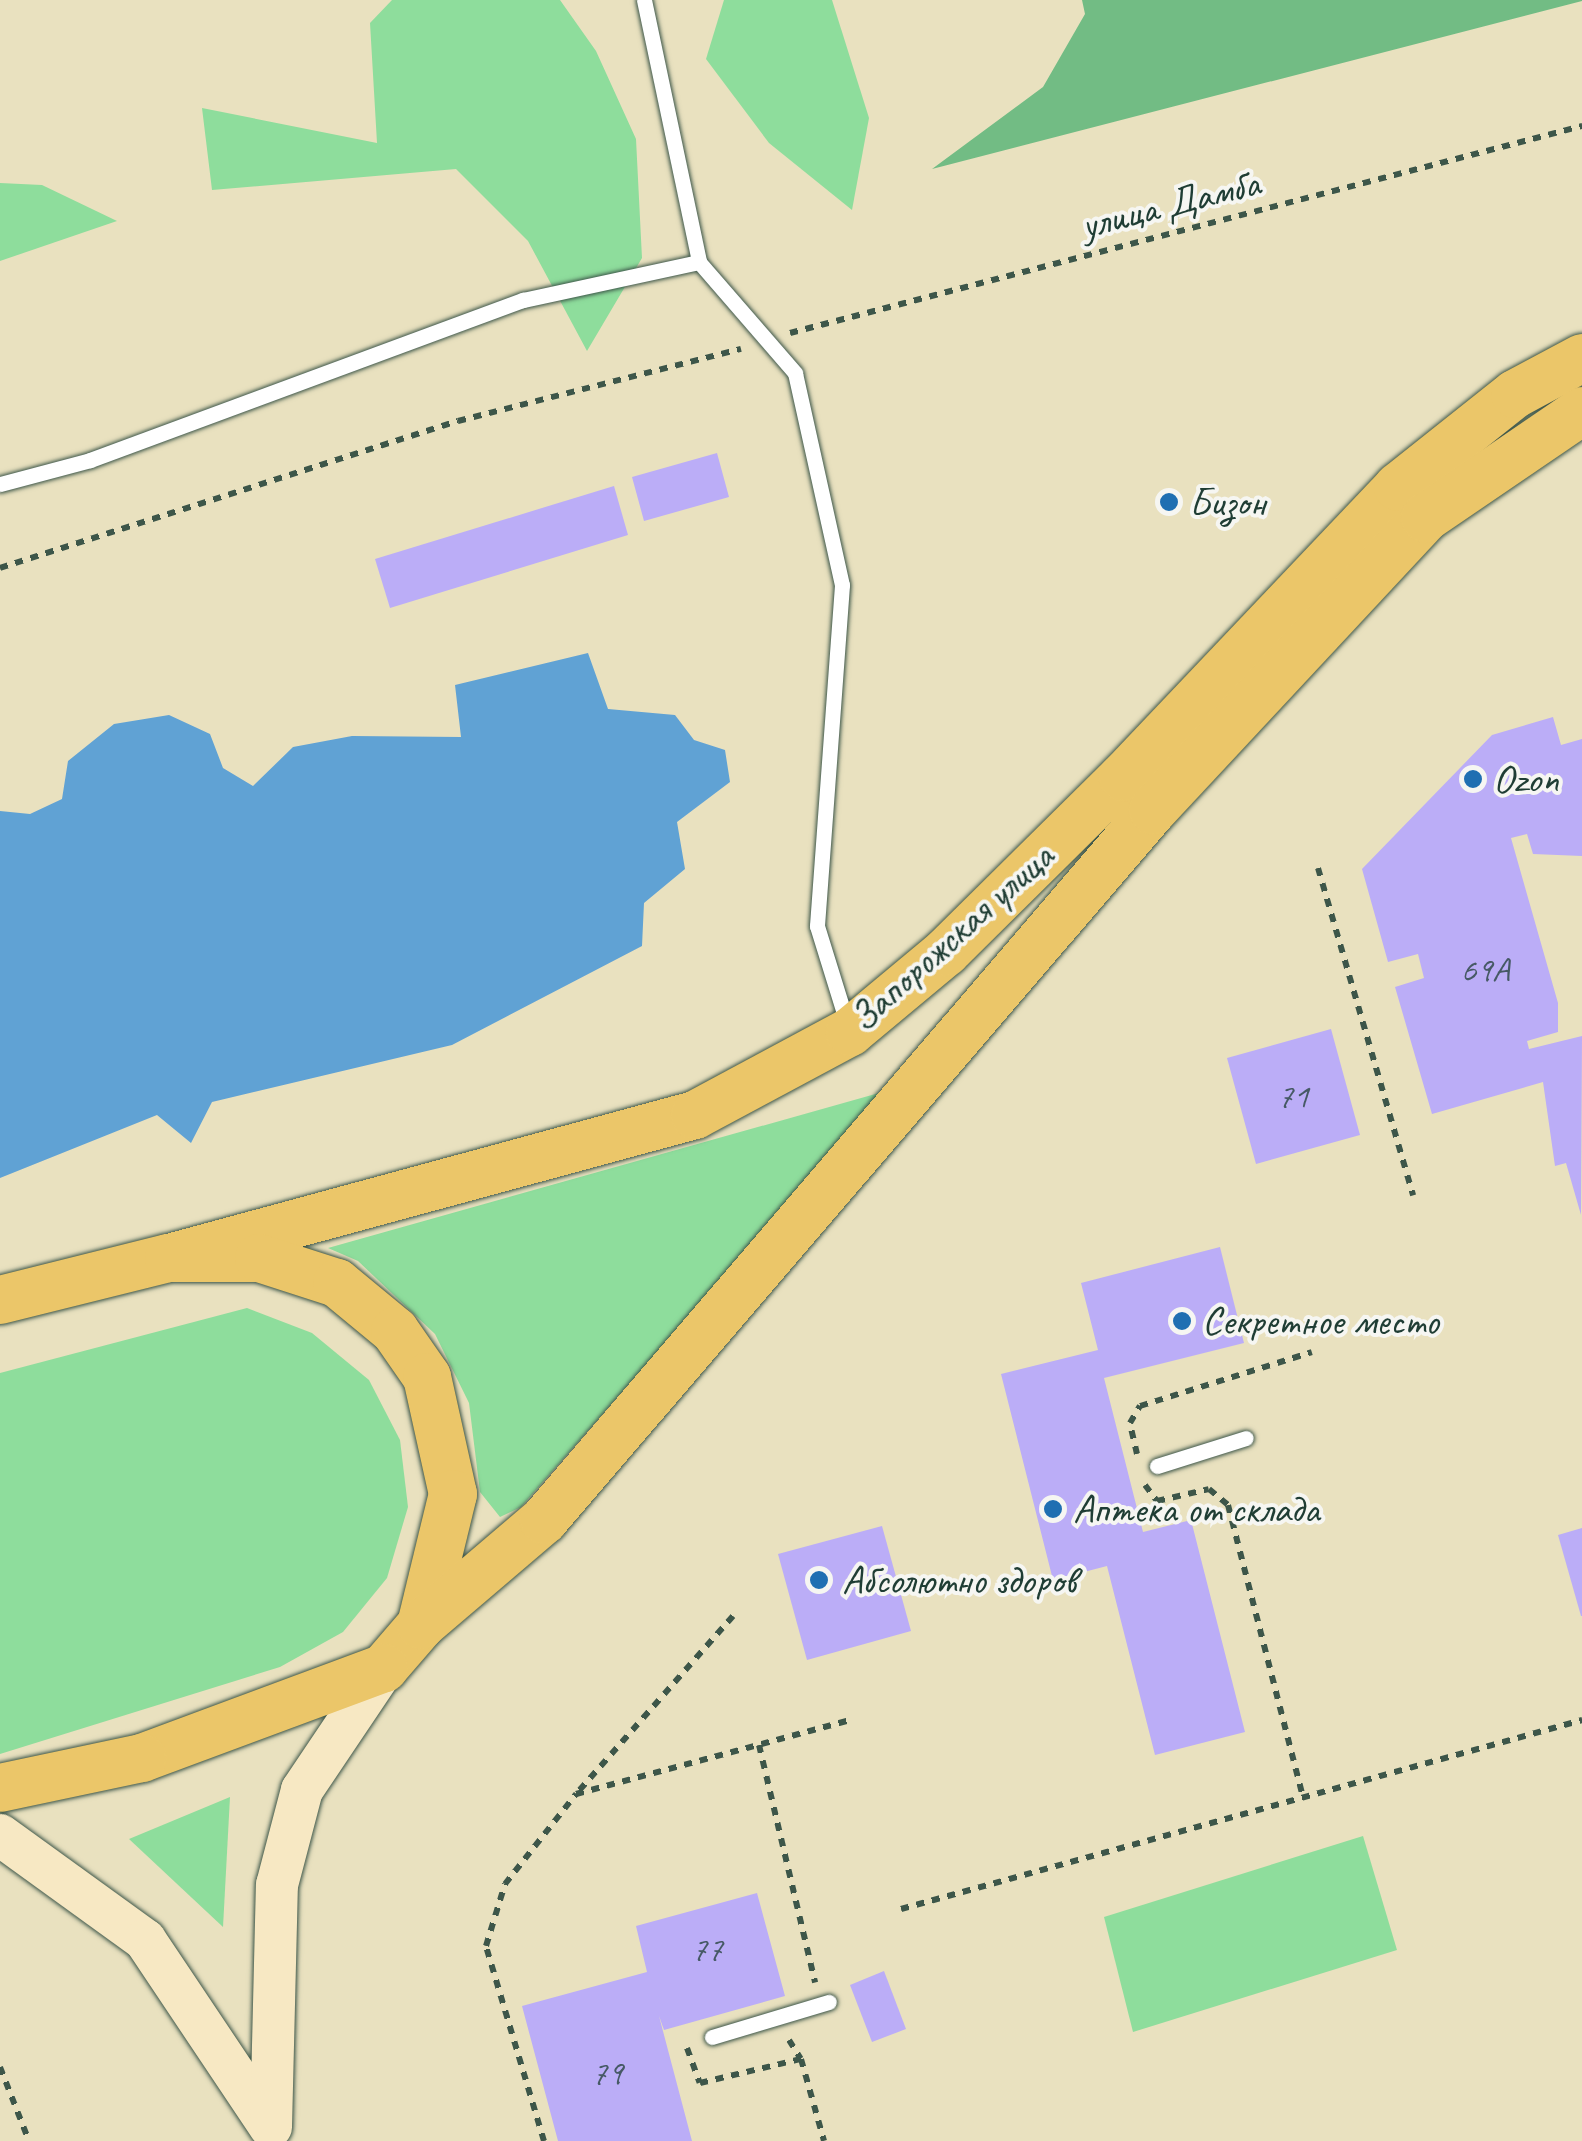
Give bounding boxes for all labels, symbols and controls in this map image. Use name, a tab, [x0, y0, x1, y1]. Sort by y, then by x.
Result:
street label: улица Дамба	[1077, 159, 1263, 249]
place label: Бизон	[1189, 478, 1265, 526]
marker: Бизон	[1158, 491, 1180, 513]
place label: Ozon	[1493, 755, 1559, 803]
marker: Ozon	[1462, 768, 1484, 790]
street label: Запорожская улица	[838, 832, 1064, 1042]
house number: 69А	[1460, 949, 1510, 991]
house number: 71	[1277, 1075, 1309, 1117]
place label: Секретное место	[1202, 1297, 1437, 1345]
marker: Секретное место	[1171, 1310, 1193, 1332]
place label: Аптека от склада	[1073, 1485, 1320, 1533]
marker: Аптека от склада	[1042, 1498, 1064, 1520]
place label: Абсолютно здоров	[842, 1556, 1074, 1604]
marker: Абсолютно здоров	[806, 1567, 832, 1593]
house number: 77	[691, 1928, 723, 1970]
house number: 79	[591, 2052, 623, 2094]

